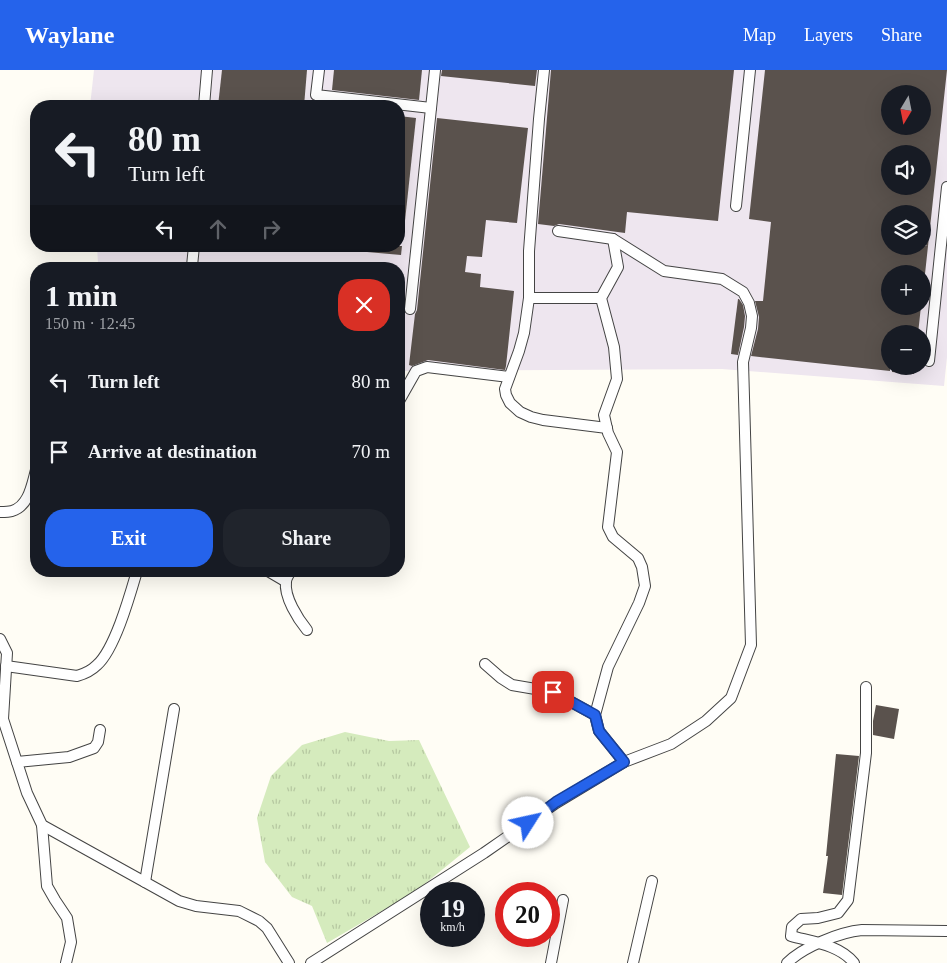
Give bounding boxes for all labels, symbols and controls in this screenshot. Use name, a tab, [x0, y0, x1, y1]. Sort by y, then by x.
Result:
text: Waylane	[25, 22, 114, 48]
text: Map	[743, 25, 776, 45]
text: Layers	[804, 25, 853, 45]
text: Share	[881, 25, 922, 45]
north arrow	[881, 85, 931, 135]
map controls	[881, 85, 931, 375]
icon: left	[45, 120, 110, 185]
text: 80 m	[128, 120, 201, 159]
button: sound	[881, 145, 931, 195]
text: Turn left	[128, 161, 205, 186]
button: layers	[881, 205, 931, 255]
icon: left	[151, 215, 179, 243]
icon: ahead	[204, 215, 232, 243]
icon: right	[257, 215, 285, 243]
button: +	[881, 265, 931, 315]
text: 1 min	[45, 279, 118, 312]
button: close	[338, 279, 390, 331]
text: 150 m · 12:45	[45, 315, 135, 332]
button: −	[881, 325, 931, 375]
icon: left	[45, 368, 73, 396]
text: Turn left	[88, 371, 160, 392]
text: 80 m	[351, 371, 390, 392]
icon: arrive	[45, 438, 73, 466]
text: Arrive at destination	[88, 441, 257, 462]
text: 70 m	[351, 441, 390, 462]
button: Exit	[45, 509, 213, 567]
button: Share	[223, 509, 390, 567]
pin	[532, 671, 574, 713]
icon: arrive	[539, 678, 567, 706]
position arrow	[501, 796, 553, 848]
speed limit sign: 20	[495, 882, 560, 947]
text: 19	[440, 895, 465, 922]
text: km/h	[440, 920, 465, 934]

